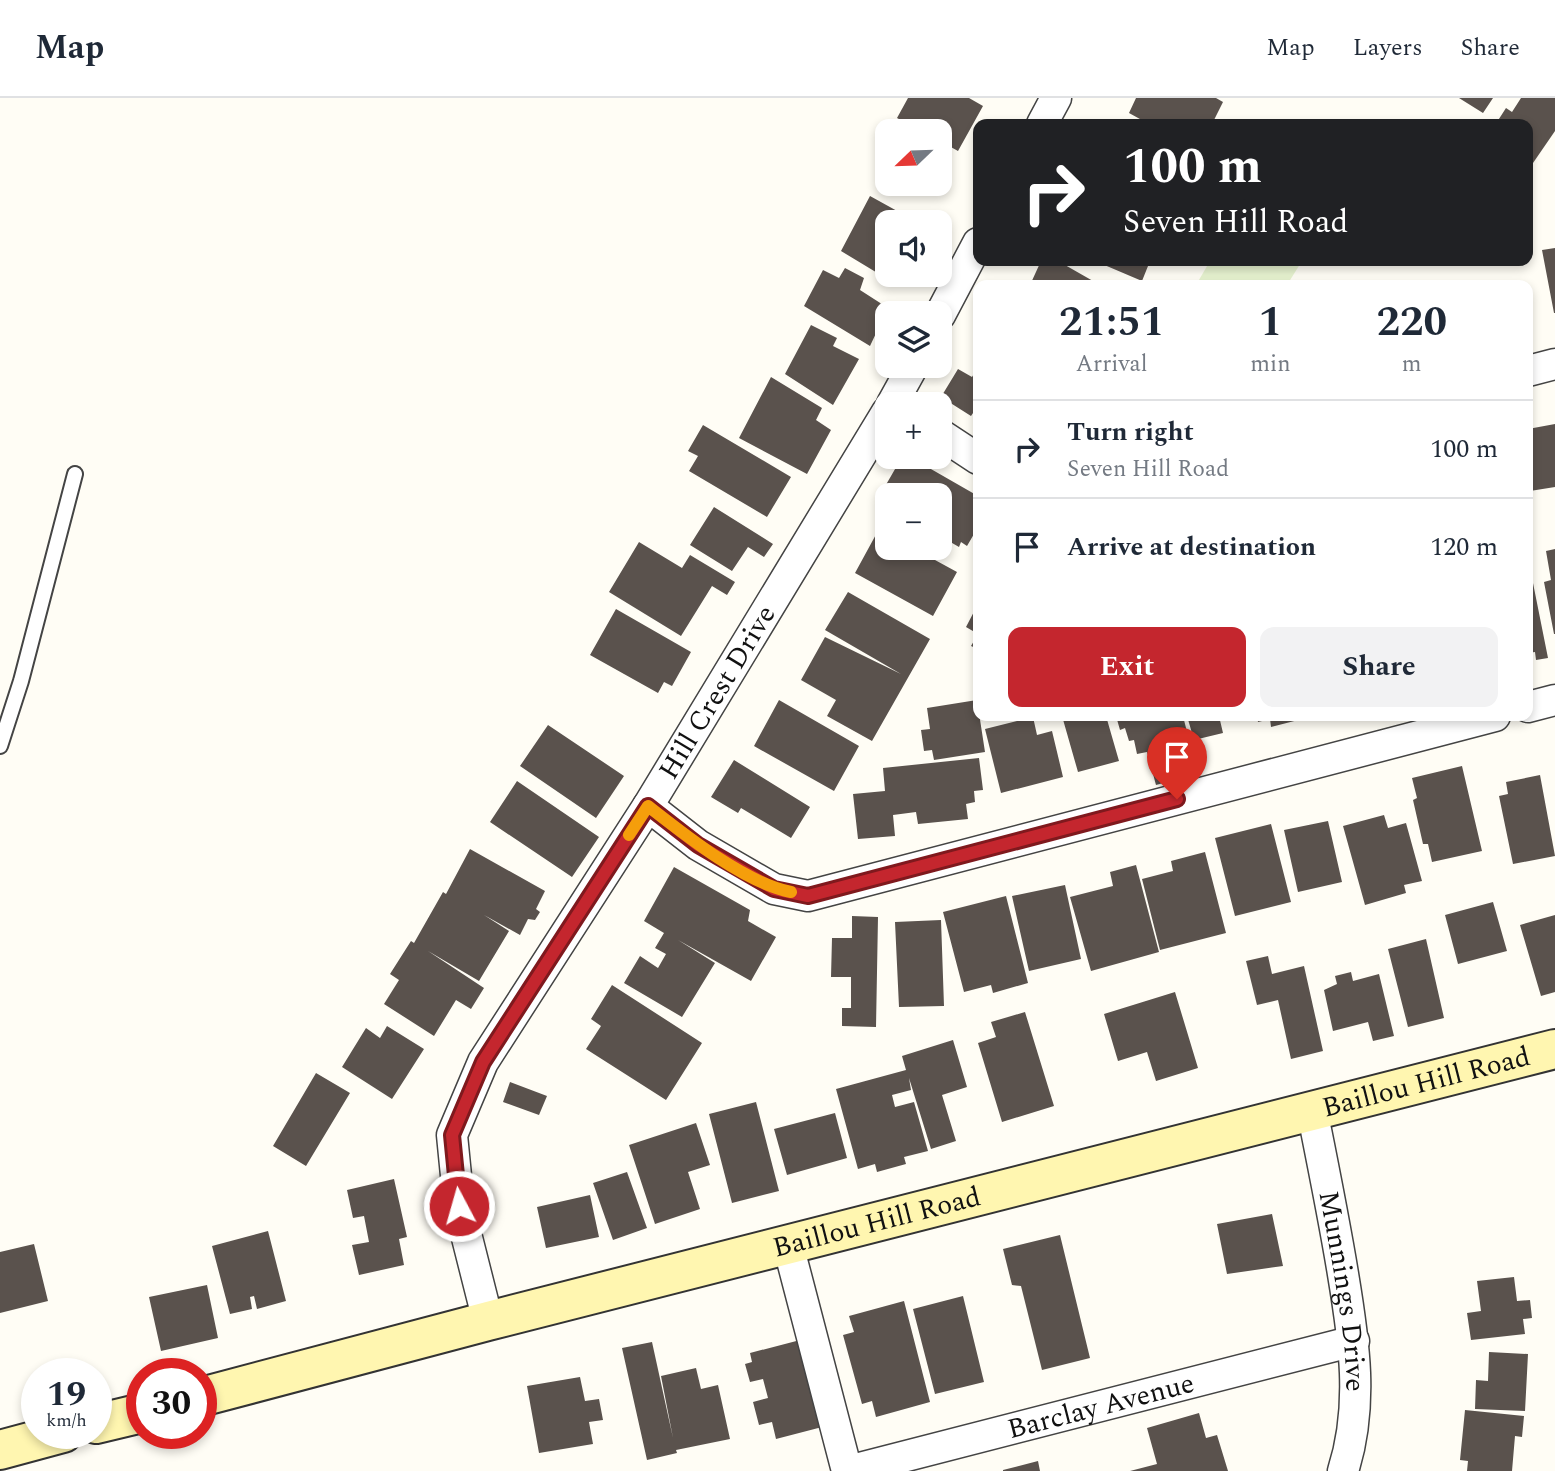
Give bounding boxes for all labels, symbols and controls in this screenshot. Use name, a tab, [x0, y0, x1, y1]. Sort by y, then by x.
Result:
text: Map	[35, 23, 104, 73]
text: Map	[1266, 30, 1315, 66]
text: Layers	[1353, 30, 1423, 66]
text: Share	[1461, 30, 1520, 66]
north arrow	[875, 119, 952, 196]
map controls	[875, 119, 952, 560]
text: 100 m	[1123, 130, 1262, 205]
icon: right	[1008, 147, 1099, 238]
text: Seven Hill Road	[1123, 198, 1348, 247]
button: sound	[875, 210, 952, 287]
text: 21:51	[1059, 291, 1164, 354]
text: 1	[1259, 291, 1282, 354]
text: 220	[1376, 291, 1447, 354]
button: layers	[875, 301, 952, 378]
text: Arrival	[1076, 347, 1147, 382]
text: min	[1250, 347, 1291, 382]
text: m	[1402, 347, 1422, 382]
button: +	[875, 392, 952, 469]
text: Turn right	[1067, 412, 1194, 452]
text: 100 m	[1430, 429, 1498, 469]
icon: right	[1008, 430, 1046, 468]
text: Seven Hill Road	[1067, 452, 1229, 487]
button: −	[875, 483, 952, 560]
text: Arrive at destination	[1067, 527, 1316, 567]
text: 120 m	[1430, 527, 1498, 567]
icon: arrive	[1008, 528, 1046, 566]
street label: Hill Crest Drive	[648, 597, 787, 788]
button: Exit	[1008, 627, 1246, 707]
button: Share	[1260, 627, 1498, 707]
pin	[1147, 727, 1207, 799]
icon: arrive	[1158, 738, 1196, 776]
street label: Baillou Hill Road	[1317, 1035, 1535, 1129]
position arrow	[422, 1169, 496, 1243]
street label: Baillou Hill Road	[768, 1175, 985, 1269]
street label: Munnings Drive	[1307, 1187, 1377, 1392]
speed limit sign: 30	[126, 1358, 217, 1449]
street label: Barclay Avenue	[1003, 1361, 1199, 1451]
text: 19	[47, 1368, 86, 1421]
text: km/h	[46, 1407, 87, 1434]

